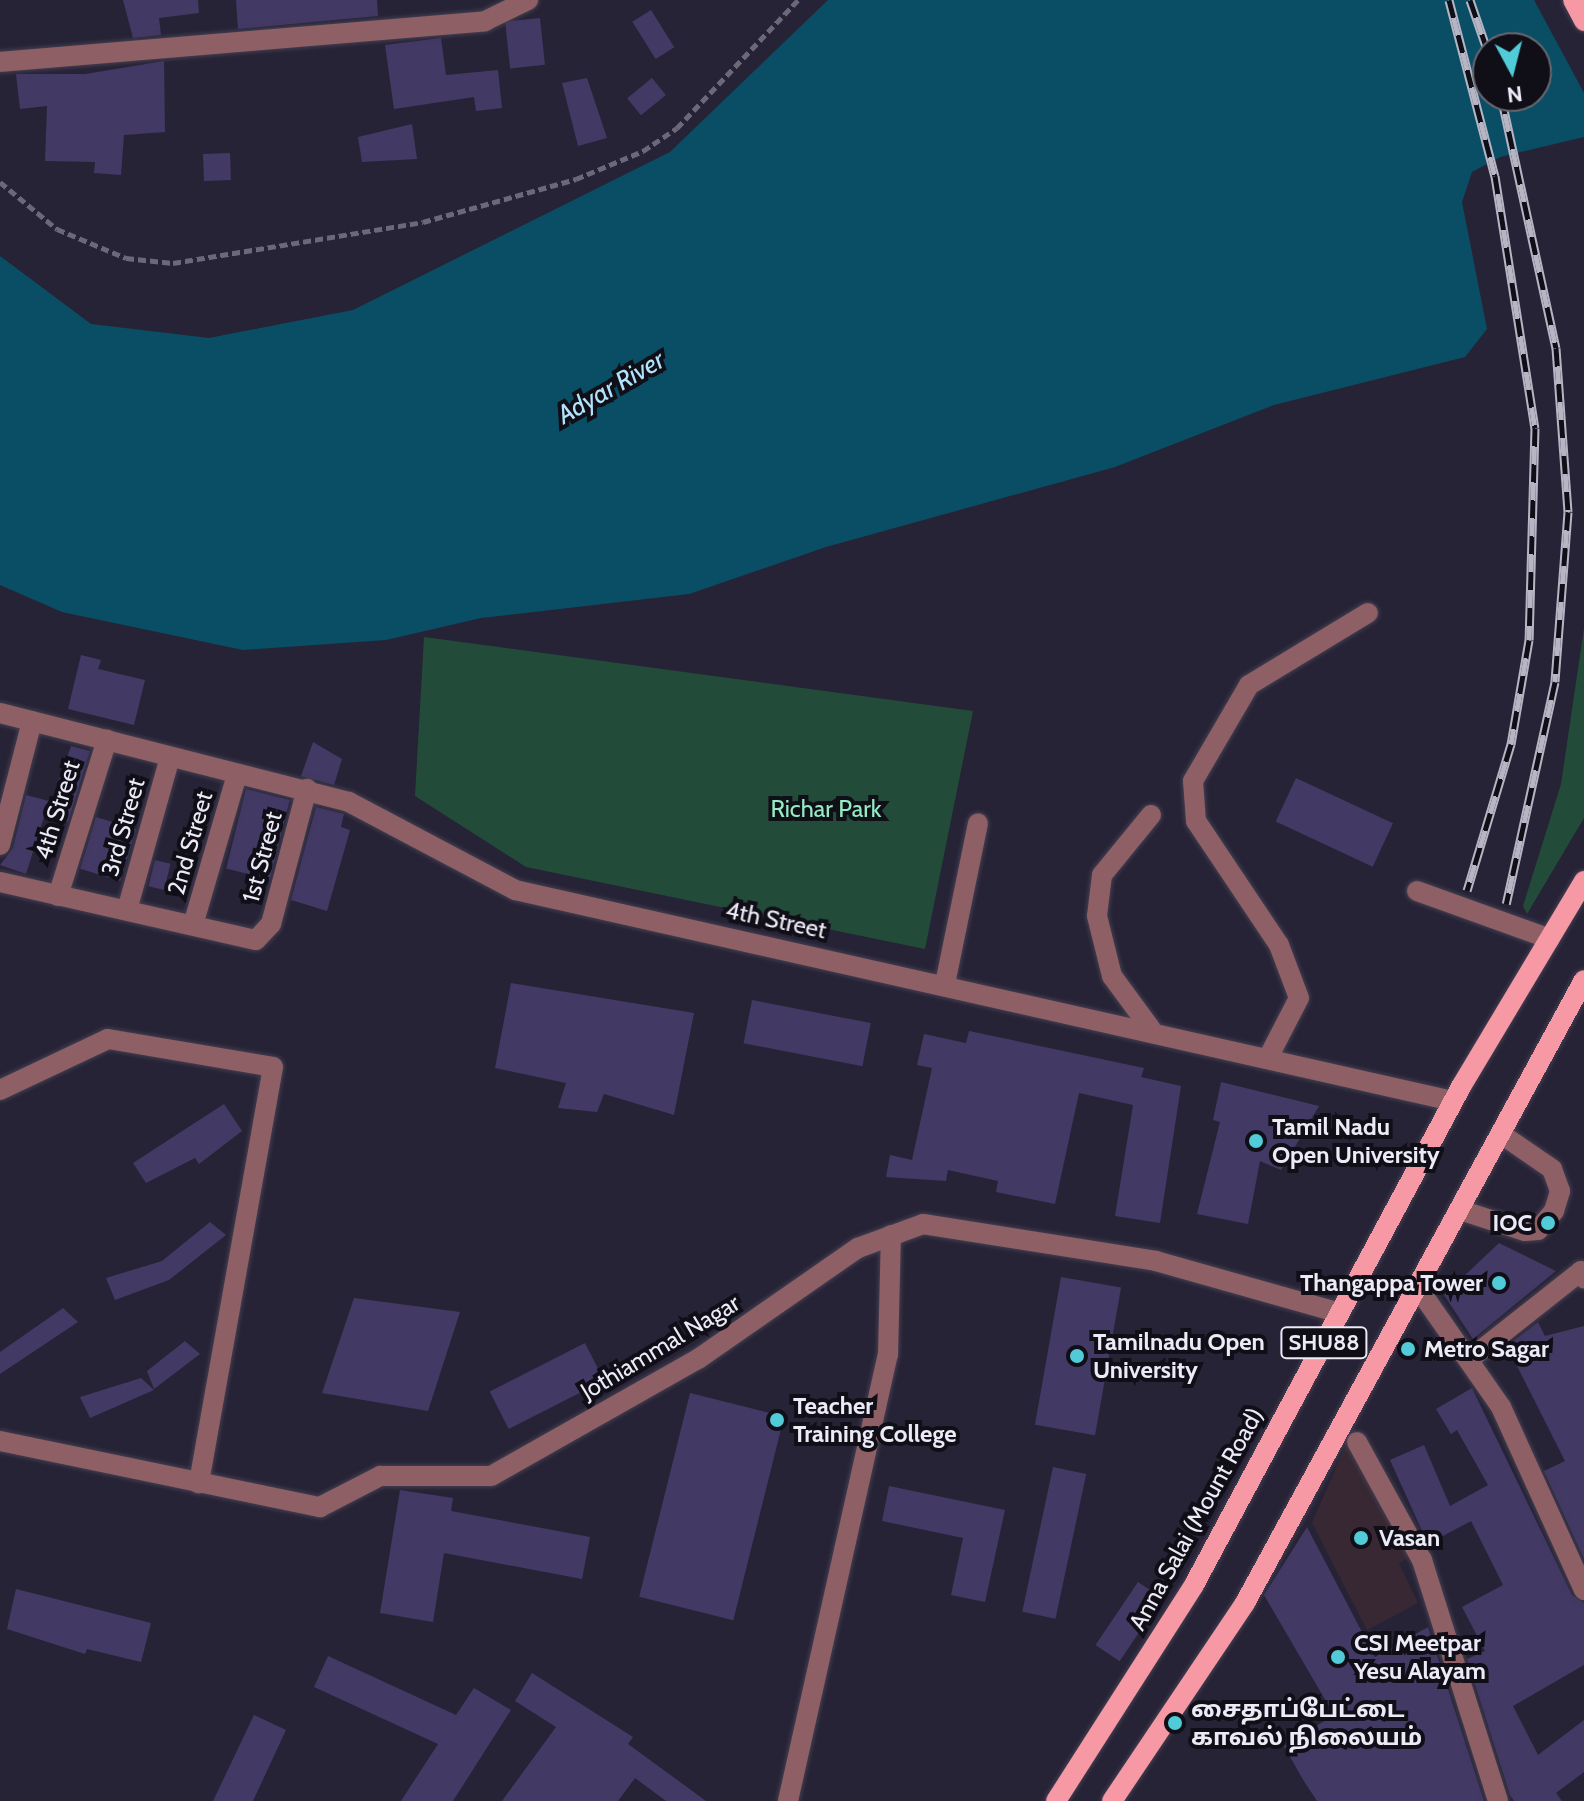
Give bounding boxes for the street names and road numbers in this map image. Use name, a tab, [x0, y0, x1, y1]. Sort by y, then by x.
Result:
street label: 4th Street	[28, 757, 86, 863]
street label: 3rd Street	[95, 775, 151, 879]
street label: 2nd Street	[161, 788, 219, 898]
street label: 1st Street	[236, 808, 288, 906]
street label: 4th Street	[723, 895, 829, 945]
street label: Jothiammal Nagar	[575, 1288, 745, 1406]
road number: SHU88	[1280, 1325, 1368, 1361]
street label: Anna Salai (Mount Road)	[1123, 1403, 1269, 1635]

